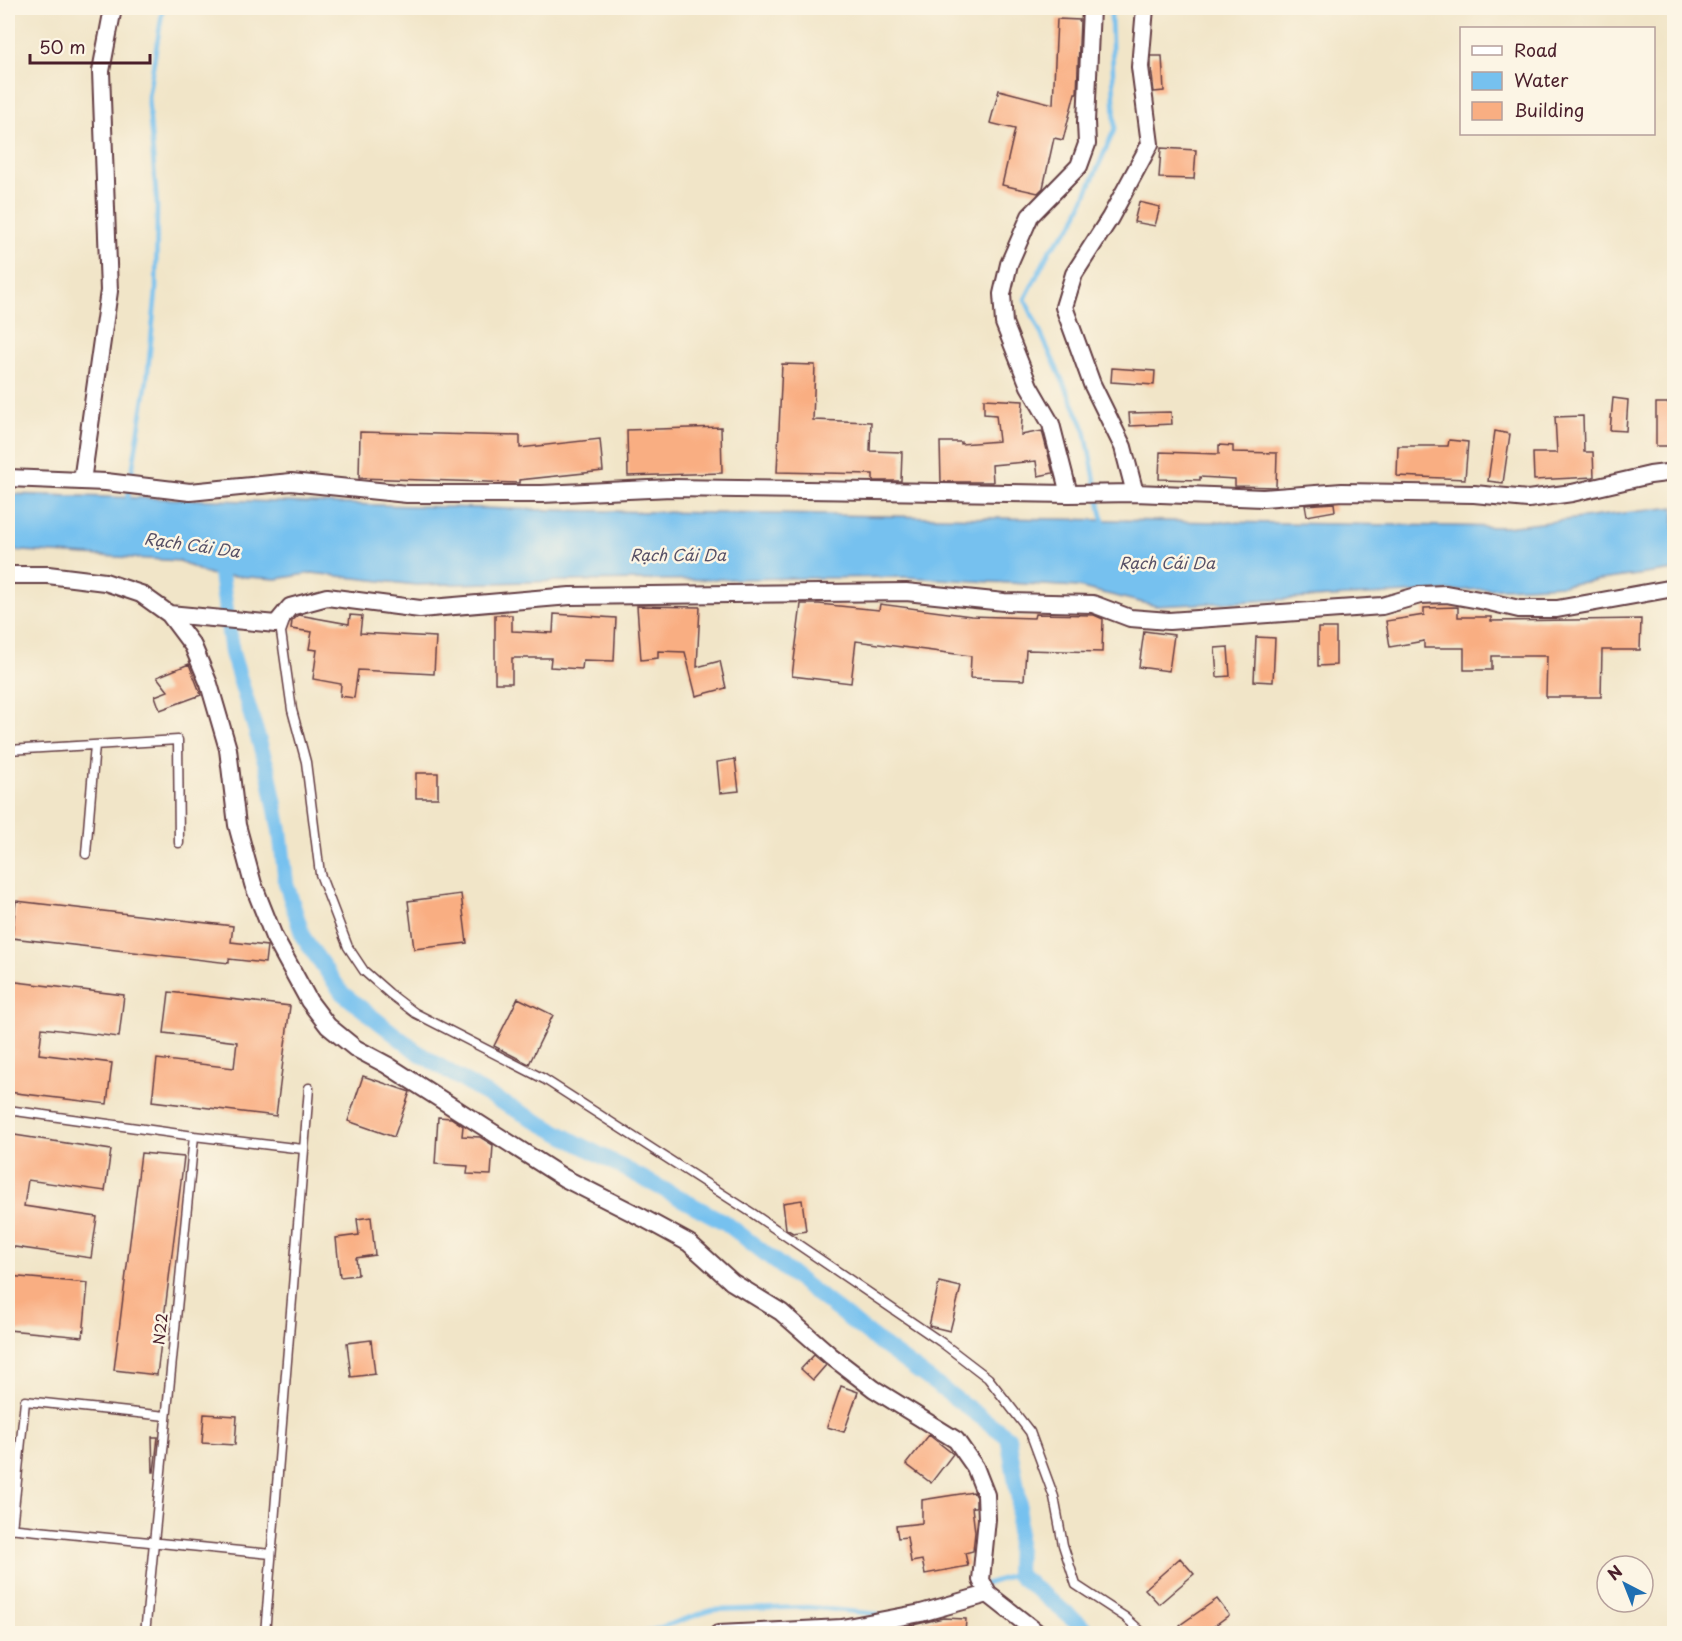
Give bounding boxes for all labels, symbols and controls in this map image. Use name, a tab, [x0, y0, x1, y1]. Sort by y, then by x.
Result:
scale bar	[30, 27, 150, 65]
legend	[1460, 27, 1655, 135]
text: 50 m	[39, 33, 86, 60]
text: Road	[1514, 36, 1558, 63]
text: Water	[1514, 66, 1569, 93]
text: Building	[1514, 96, 1584, 123]
water label: Rạch Cái Da	[143, 525, 242, 563]
water label: Rạch Cái Da	[630, 542, 727, 566]
water label: Rạch Cái Da	[1119, 550, 1216, 574]
street label: N22	[146, 1312, 173, 1346]
north arrow	[1595, 1554, 1655, 1614]
text: N	[1602, 1559, 1627, 1585]

